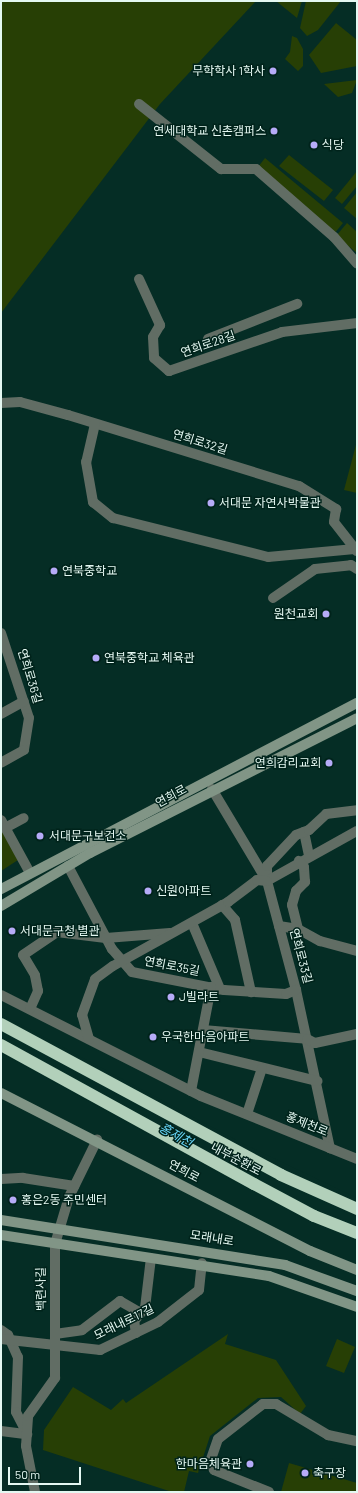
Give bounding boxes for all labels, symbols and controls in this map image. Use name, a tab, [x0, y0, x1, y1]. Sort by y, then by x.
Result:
place label: 무학학사 1학사	[192, 64, 265, 78]
marker: 무학학사 1학사	[268, 66, 278, 76]
place label: 연세대학교 신촌캠퍼스	[153, 124, 266, 138]
marker: 연세대학교 신촌캠퍼스	[269, 126, 279, 136]
place label: 식당	[322, 138, 344, 152]
marker: 식당	[309, 140, 319, 150]
street label: 연희로28길	[179, 328, 237, 360]
street label: 연희로32길	[171, 427, 229, 457]
place label: 서대문 자연사박물관	[219, 496, 321, 510]
marker: 서대문 자연사박물관	[206, 498, 216, 508]
place label: 연북중학교	[62, 564, 117, 578]
marker: 연북중학교	[49, 566, 59, 576]
place label: 원천교회	[274, 607, 318, 621]
marker: 원천교회	[321, 609, 331, 619]
street label: 연희로36길	[15, 647, 45, 705]
place label: 연북중학교 체육관	[104, 651, 195, 665]
marker: 연북중학교 체육관	[91, 653, 101, 663]
place label: 연희감리교회	[255, 756, 321, 770]
marker: 연희감리교회	[324, 758, 334, 768]
street label: 연희로	[153, 782, 189, 810]
place label: 서대문구보건소	[49, 829, 126, 843]
marker: 서대문구보건소	[34, 830, 46, 842]
place label: 신원아파트	[156, 884, 211, 898]
marker: 신원아파트	[143, 886, 153, 896]
place label: 서대문구청 별관	[20, 924, 100, 938]
marker: 서대문구청 별관	[7, 926, 17, 936]
street label: 연희로33길	[287, 927, 315, 985]
street label: 연희로35길	[143, 954, 201, 978]
place label: J빌라트	[179, 990, 219, 1004]
marker: J빌라트	[166, 992, 176, 1002]
place label: 우국한마음아파트	[161, 1030, 249, 1044]
marker: 우국한마음아파트	[148, 1032, 158, 1042]
street label: 홍제천로	[284, 1109, 330, 1139]
water label: 홍제천	[157, 1119, 195, 1151]
street label: 내부순환로	[208, 1140, 264, 1178]
street label: 연희로	[166, 1157, 202, 1185]
place label: 홍은2동 주민센터	[21, 1193, 107, 1207]
marker: 홍은2동 주민센터	[8, 1195, 18, 1205]
street label: 모래내로	[189, 1227, 235, 1249]
street label: 백련사길	[33, 1267, 49, 1311]
street label: 모래내로17길	[92, 1301, 156, 1343]
place label: 한마음체육관	[176, 1457, 242, 1471]
scale bar	[10, 1459, 83, 1485]
marker: 한마음체육관	[245, 1459, 255, 1469]
place label: 축구장	[313, 1466, 346, 1480]
text: 50 m	[15, 1467, 40, 1481]
marker: 축구장	[300, 1468, 310, 1478]

